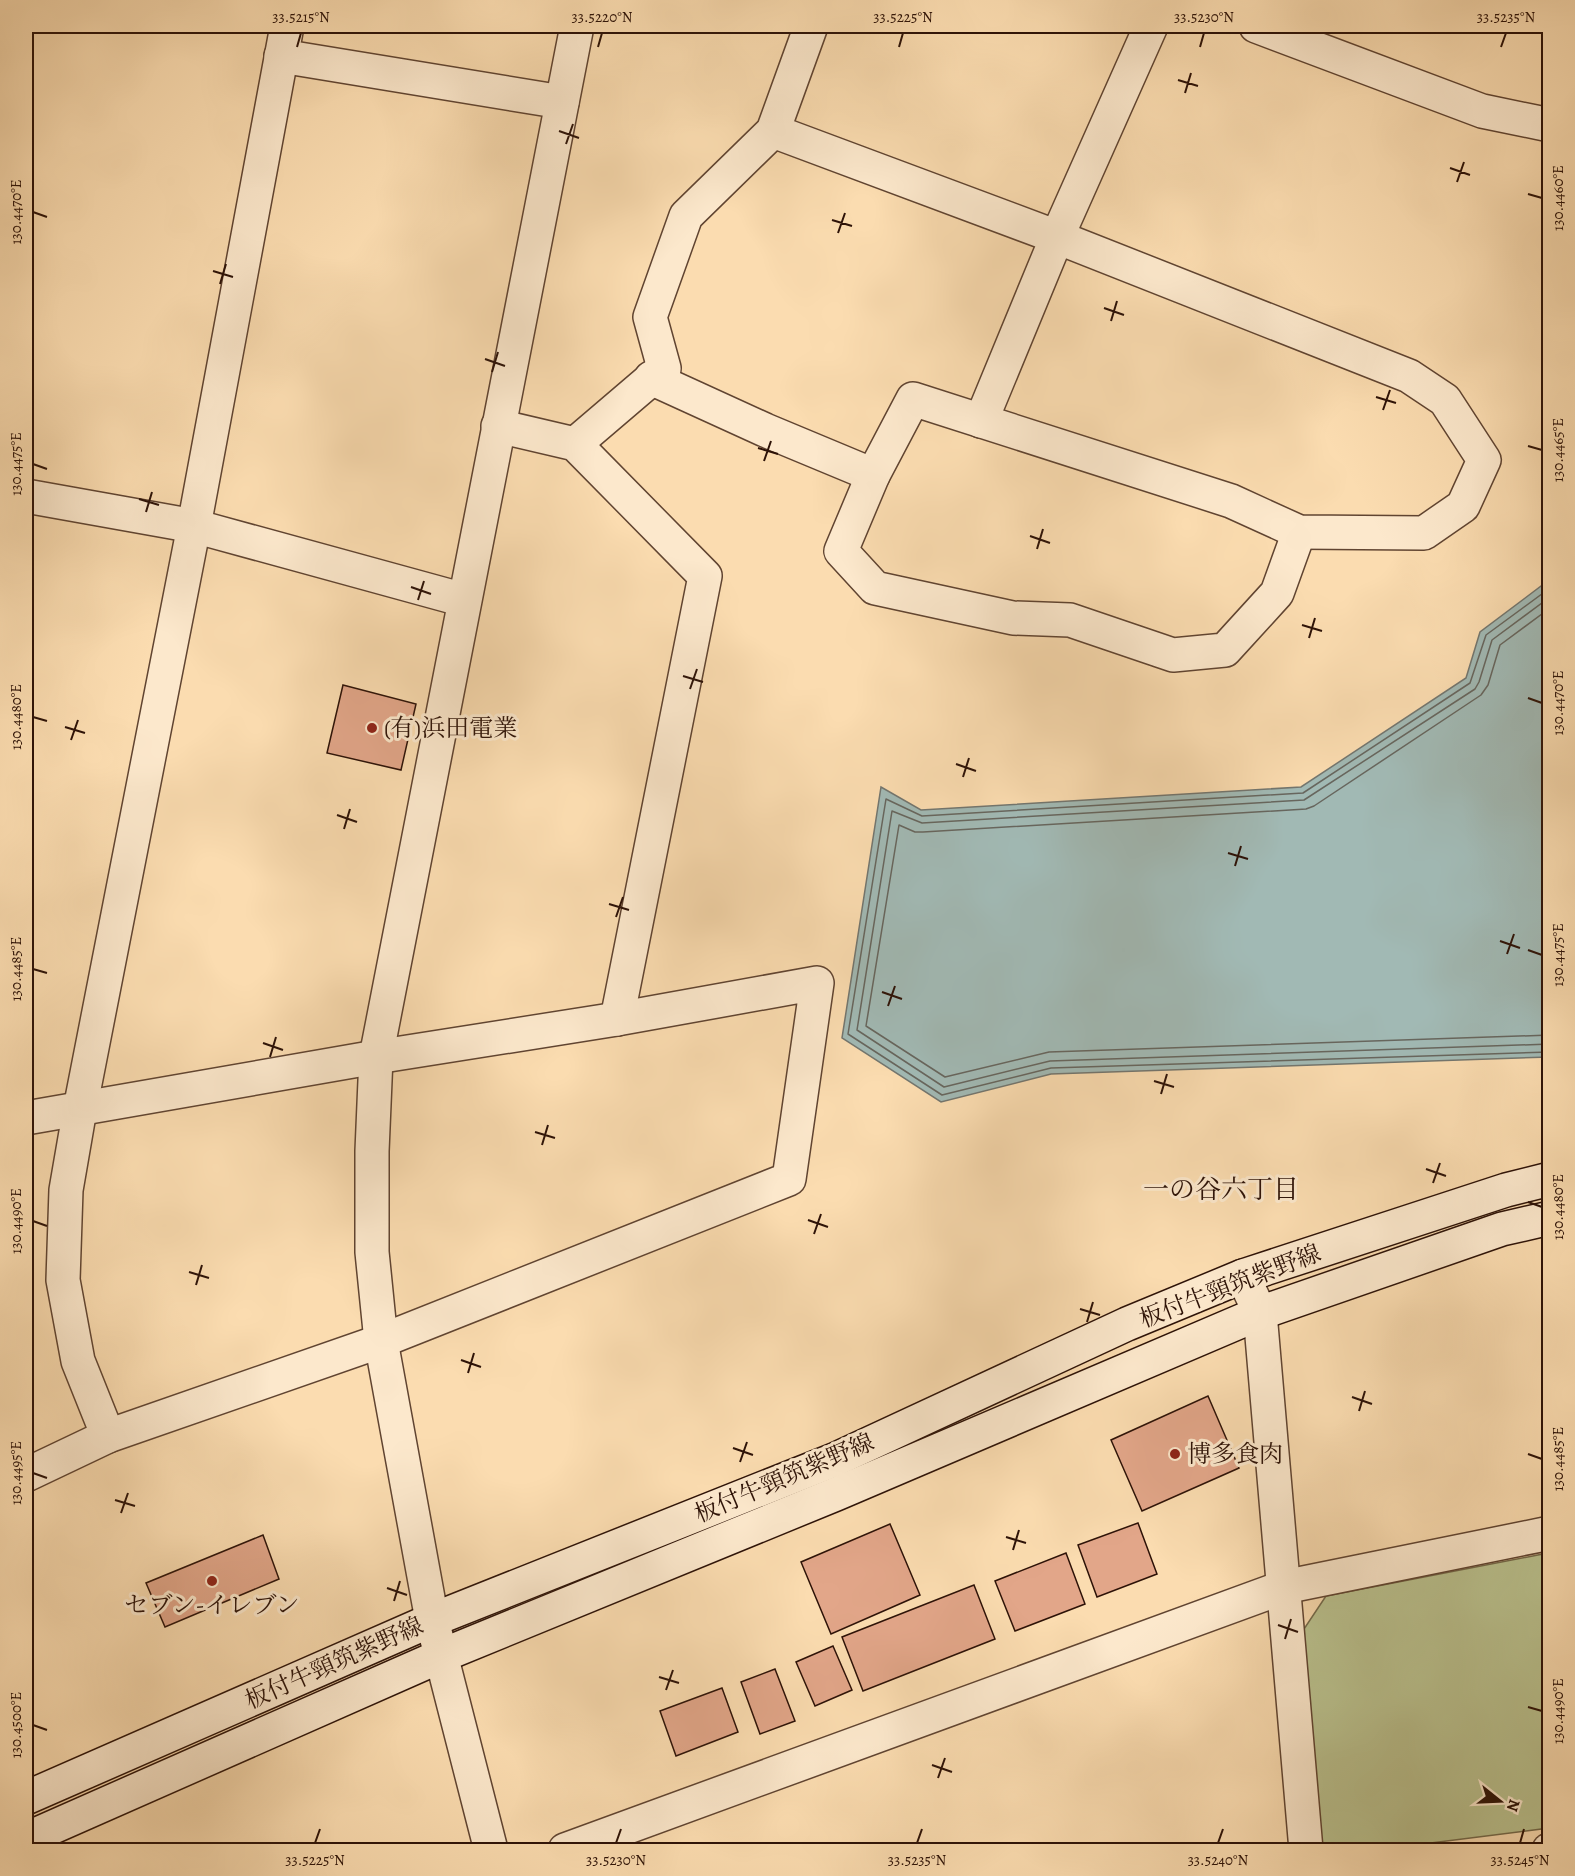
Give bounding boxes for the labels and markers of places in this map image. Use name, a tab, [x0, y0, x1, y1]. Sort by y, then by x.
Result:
place label: (有)浜田電業	[384, 712, 517, 744]
marker: (有)浜田電業	[365, 721, 379, 735]
place label: 博多食肉	[1187, 1438, 1283, 1470]
marker: 博多食肉	[1168, 1447, 1182, 1461]
marker: セブン-イレブン	[205, 1574, 219, 1588]
place label: セブン-イレブン	[124, 1589, 300, 1621]

